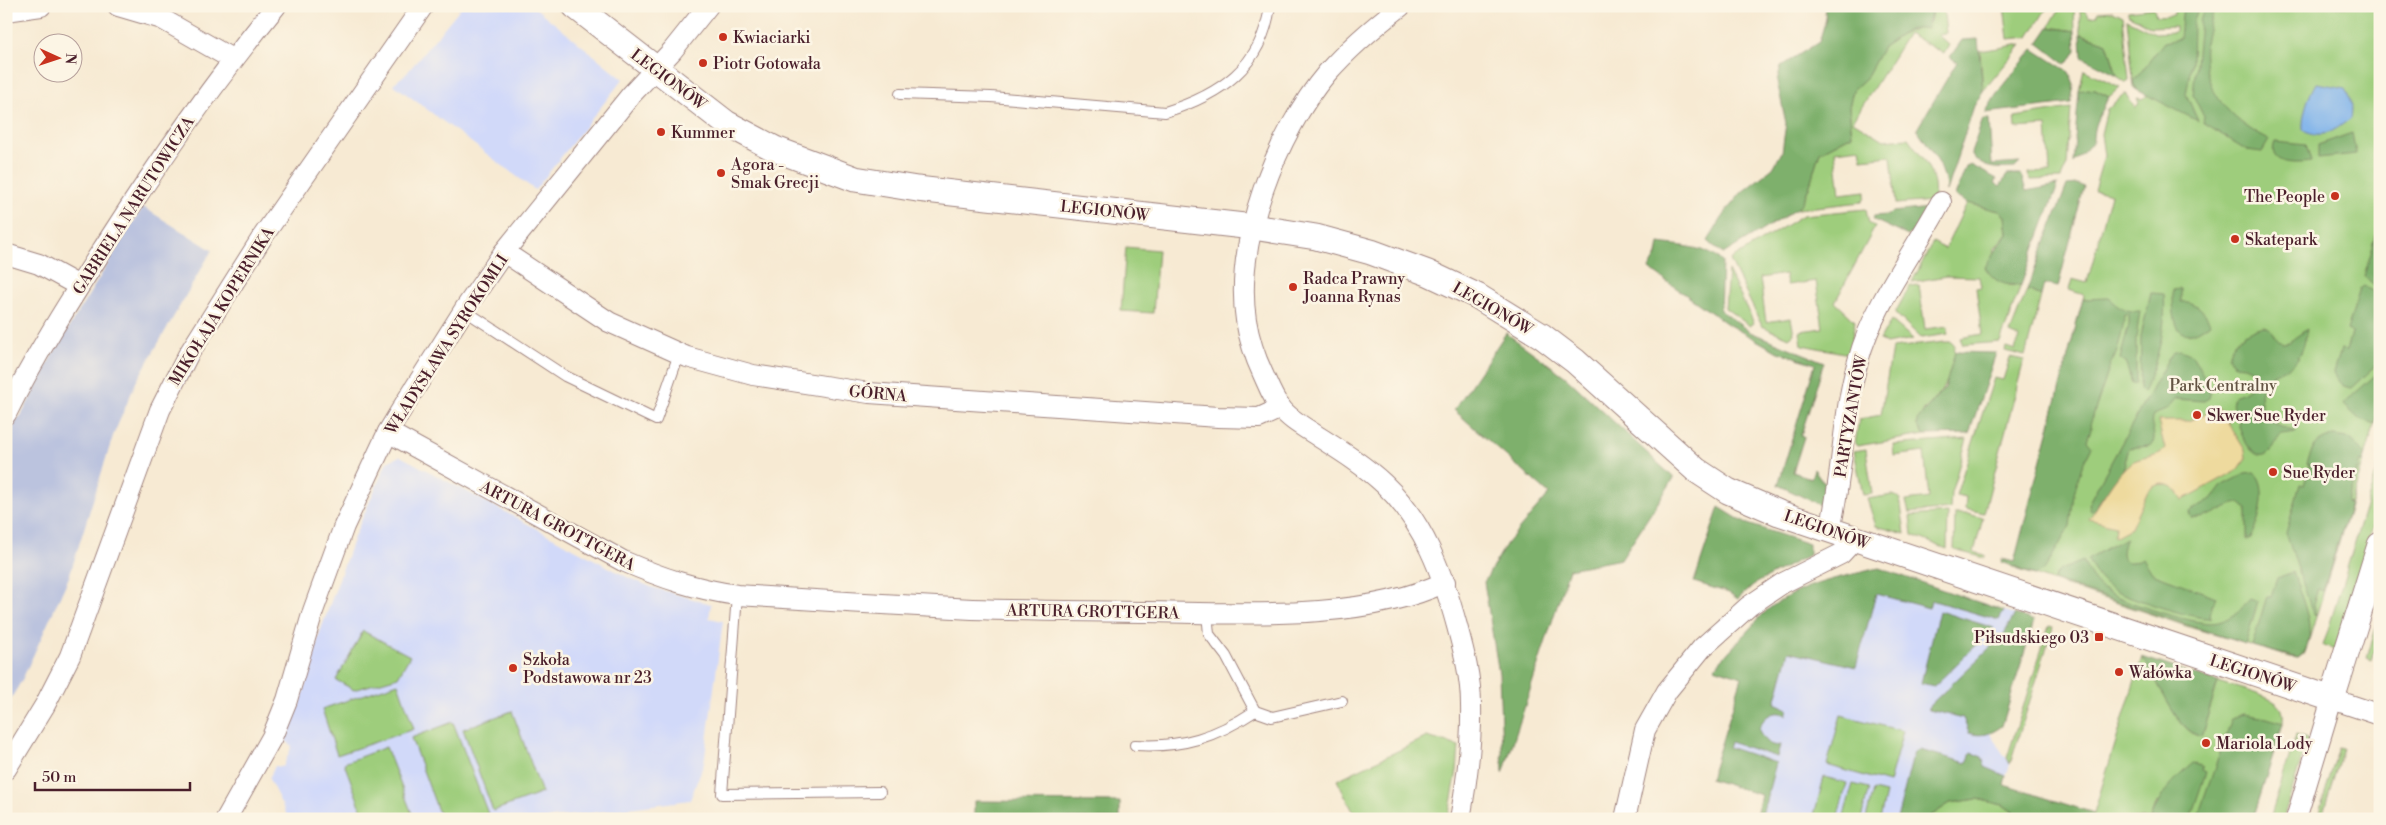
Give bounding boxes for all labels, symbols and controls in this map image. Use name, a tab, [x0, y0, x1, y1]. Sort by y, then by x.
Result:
place label: Kwiaciarki	[733, 28, 810, 48]
marker: Kwiaciarki	[717, 31, 729, 43]
north arrow	[32, 32, 82, 82]
street label: LEGIONÓW	[627, 43, 712, 115]
text: N	[61, 53, 79, 65]
place label: Piotr Gotowała	[713, 54, 822, 74]
marker: Piotr Gotowała	[697, 57, 709, 69]
street label: GABRIELA NARUTOWICZA	[69, 112, 200, 298]
place label: Kummer	[671, 123, 735, 143]
marker: Kummer	[655, 126, 667, 138]
place label: Agora - Smak Grecji	[730, 155, 819, 193]
marker: Agora - Smak Grecji	[715, 167, 727, 179]
place label: The People	[2244, 187, 2325, 207]
marker: The People	[2329, 190, 2341, 202]
street label: LEGIONÓW	[1059, 194, 1151, 226]
street label: MIKOŁAJA KOPERNIKA	[165, 223, 279, 389]
place label: Skatepark	[2245, 230, 2319, 250]
marker: Skatepark	[2229, 233, 2241, 245]
street label: WŁADYSŁAWA SYROKOMLI	[380, 251, 513, 439]
place label: Radca Prawny Joanna Rynas	[1302, 269, 1405, 307]
street label: LEGIONÓW	[1449, 276, 1538, 340]
marker: Radca Prawny Joanna Rynas	[1287, 281, 1299, 293]
street label: PARTYZANTÓW	[1828, 352, 1872, 479]
park label: Park Centralny	[2169, 376, 2277, 396]
street label: GÓRNA	[848, 380, 909, 407]
place label: Skwer Sue Ryder	[2207, 406, 2326, 426]
marker: Skwer Sue Ryder	[2191, 409, 2203, 421]
place label: Sue Ryder	[2283, 463, 2355, 483]
marker: Sue Ryder	[2267, 466, 2279, 478]
street label: ARTURA GROTTGERA	[476, 476, 639, 576]
street label: LEGIONÓW	[1781, 504, 1873, 554]
street label: ARTURA GROTTGERA	[1006, 600, 1180, 624]
place label: Piłsudskiego 03	[1974, 628, 2089, 648]
marker: Piłsudskiego 03	[2093, 631, 2105, 643]
street label: LEGIONÓW	[2207, 649, 2299, 697]
place label: Szkoła Podstawowa nr 23	[523, 650, 652, 688]
marker: Szkoła Podstawowa nr 23	[507, 662, 519, 674]
place label: Wałówka	[2128, 663, 2193, 683]
marker: Wałówka	[2113, 666, 2125, 678]
place label: Mariola Lody	[2216, 734, 2313, 754]
marker: Mariola Lody	[2200, 737, 2212, 749]
scale bar	[35, 760, 190, 792]
text: 50 m	[42, 768, 76, 787]

